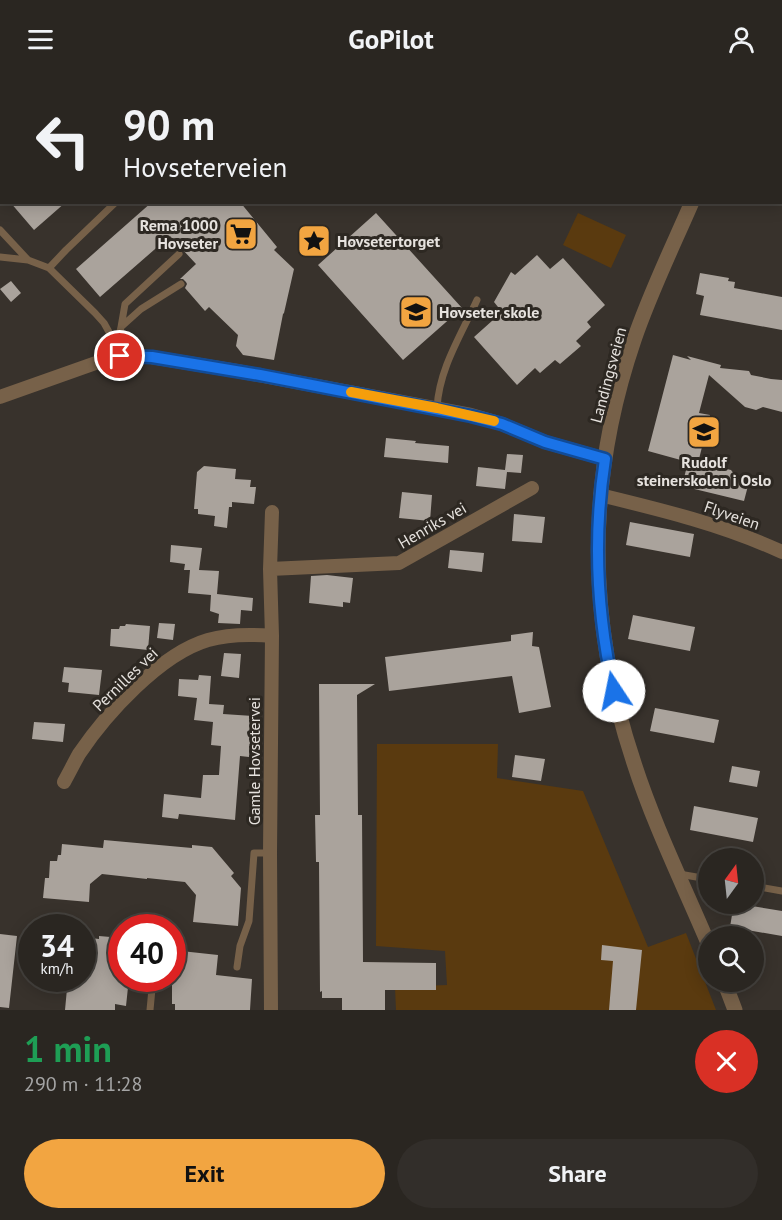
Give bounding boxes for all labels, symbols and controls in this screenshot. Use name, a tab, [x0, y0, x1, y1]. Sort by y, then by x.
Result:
text: GoPilot	[348, 22, 434, 56]
icon: menu	[24, 23, 57, 56]
icon: person	[725, 23, 758, 56]
text: 90 m	[123, 97, 215, 152]
icon: left	[24, 102, 102, 180]
text: Hovseterveien	[123, 150, 287, 184]
place label: Rema 1000 Hovseter	[140, 215, 218, 253]
supermarket icon: Rema 1000 Hovseter	[223, 216, 259, 252]
place icon: Hovsetertorget	[296, 223, 332, 259]
place label: Hovsetertorget	[337, 231, 440, 251]
school or university icon: Hovseter skole	[398, 294, 434, 330]
place label: Hovseter skole	[439, 302, 539, 322]
street label: Landingsveien	[586, 325, 630, 425]
pin	[94, 330, 145, 381]
icon: arrive	[103, 339, 136, 372]
school or university icon: Rudolf steinerskolen i Oslo	[686, 414, 722, 450]
place label: Rudolf steinerskolen i Oslo	[637, 452, 772, 490]
street label: Flyveien	[702, 496, 762, 534]
street label: Henriks vei	[394, 497, 470, 553]
street label: Pernilles vei	[88, 643, 162, 715]
position arrow	[582, 659, 646, 723]
street label: Gamle Hovsetervei	[244, 697, 264, 825]
north arrow	[698, 848, 764, 914]
map controls	[698, 848, 764, 992]
speed limit sign: 40	[108, 914, 186, 992]
text: 34	[40, 926, 74, 965]
button: search	[698, 926, 764, 992]
text: km/h	[41, 959, 73, 978]
text: 1 min	[24, 1025, 112, 1072]
button: close	[695, 1030, 758, 1093]
text: 290 m · 11:28	[24, 1071, 142, 1097]
button: Exit	[24, 1139, 385, 1208]
button: Share	[397, 1139, 758, 1208]

